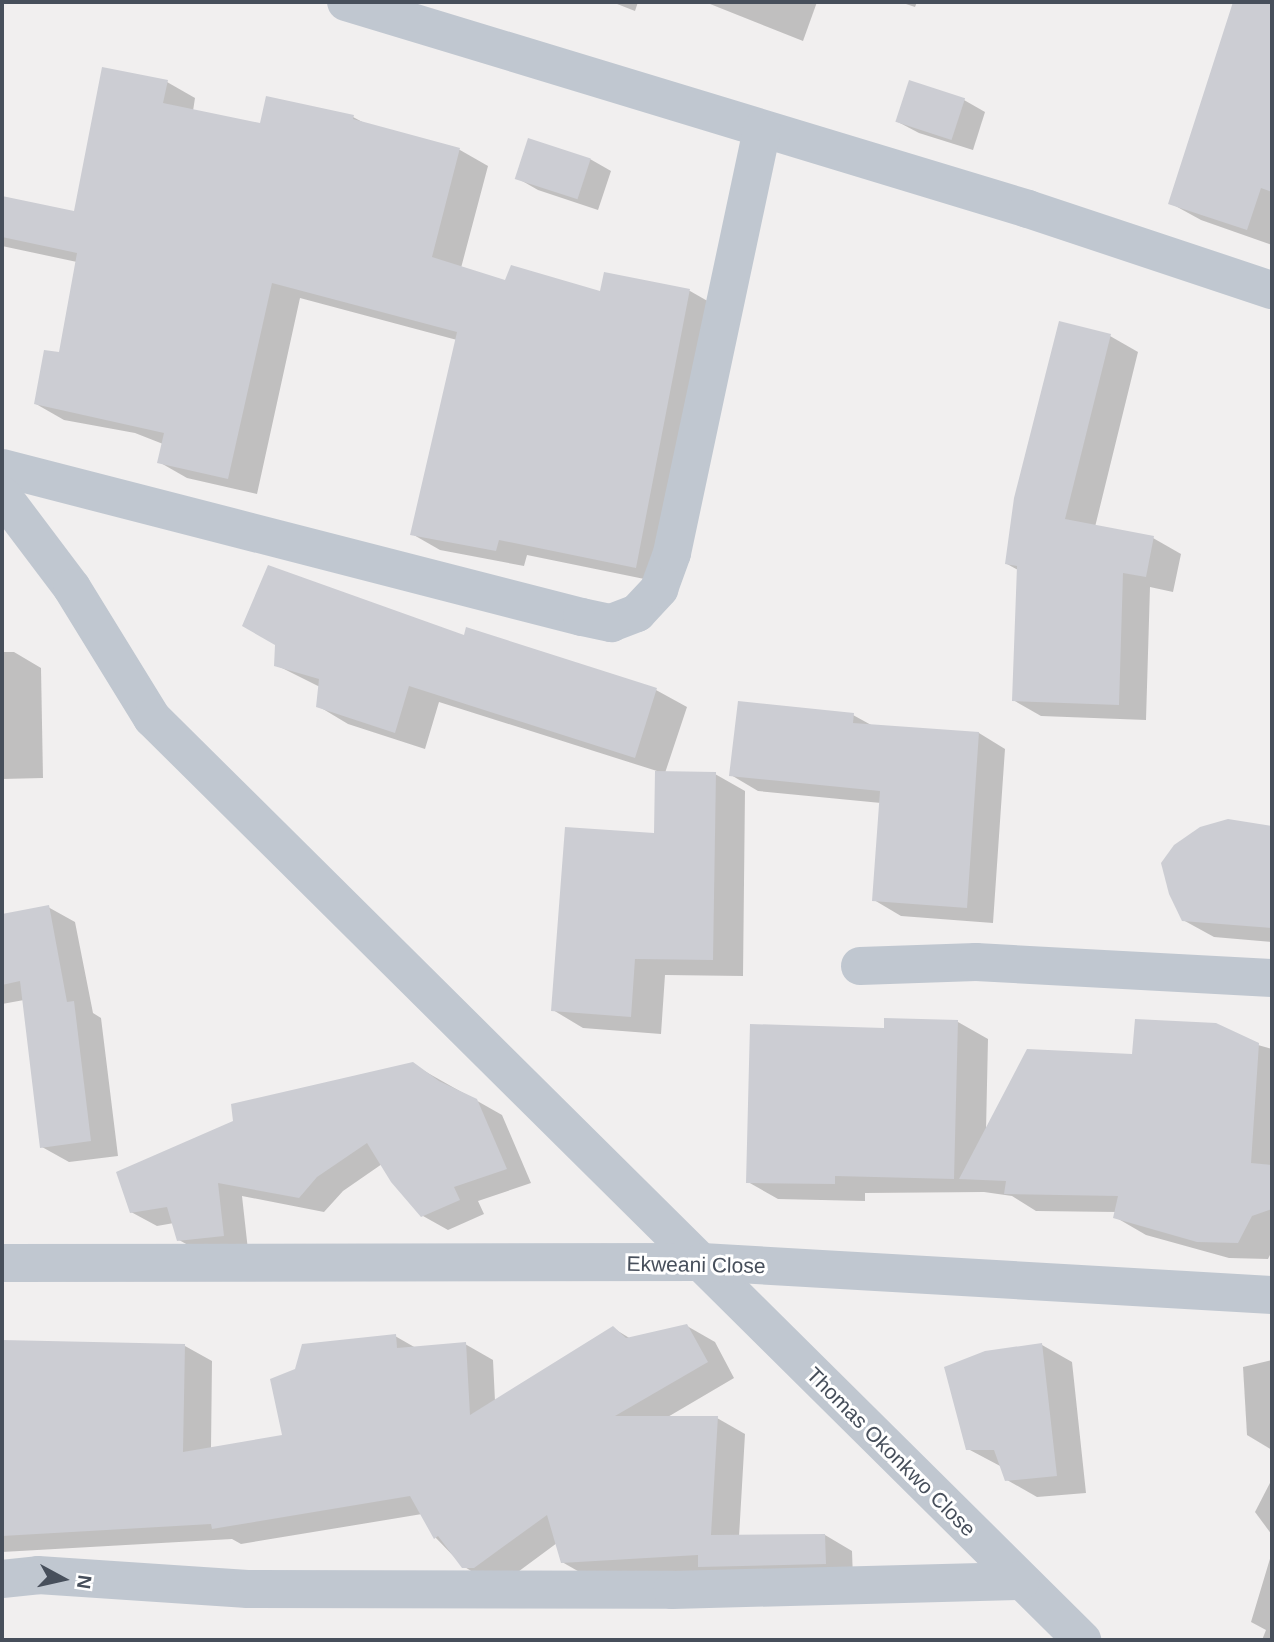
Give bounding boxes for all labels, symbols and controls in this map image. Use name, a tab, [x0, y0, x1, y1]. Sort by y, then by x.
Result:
street label: Ekweani Close	[626, 1251, 766, 1279]
street label: Thomas Okonkwo Close	[801, 1362, 981, 1542]
north arrow	[28, 1544, 98, 1614]
text: N	[73, 1574, 96, 1590]

